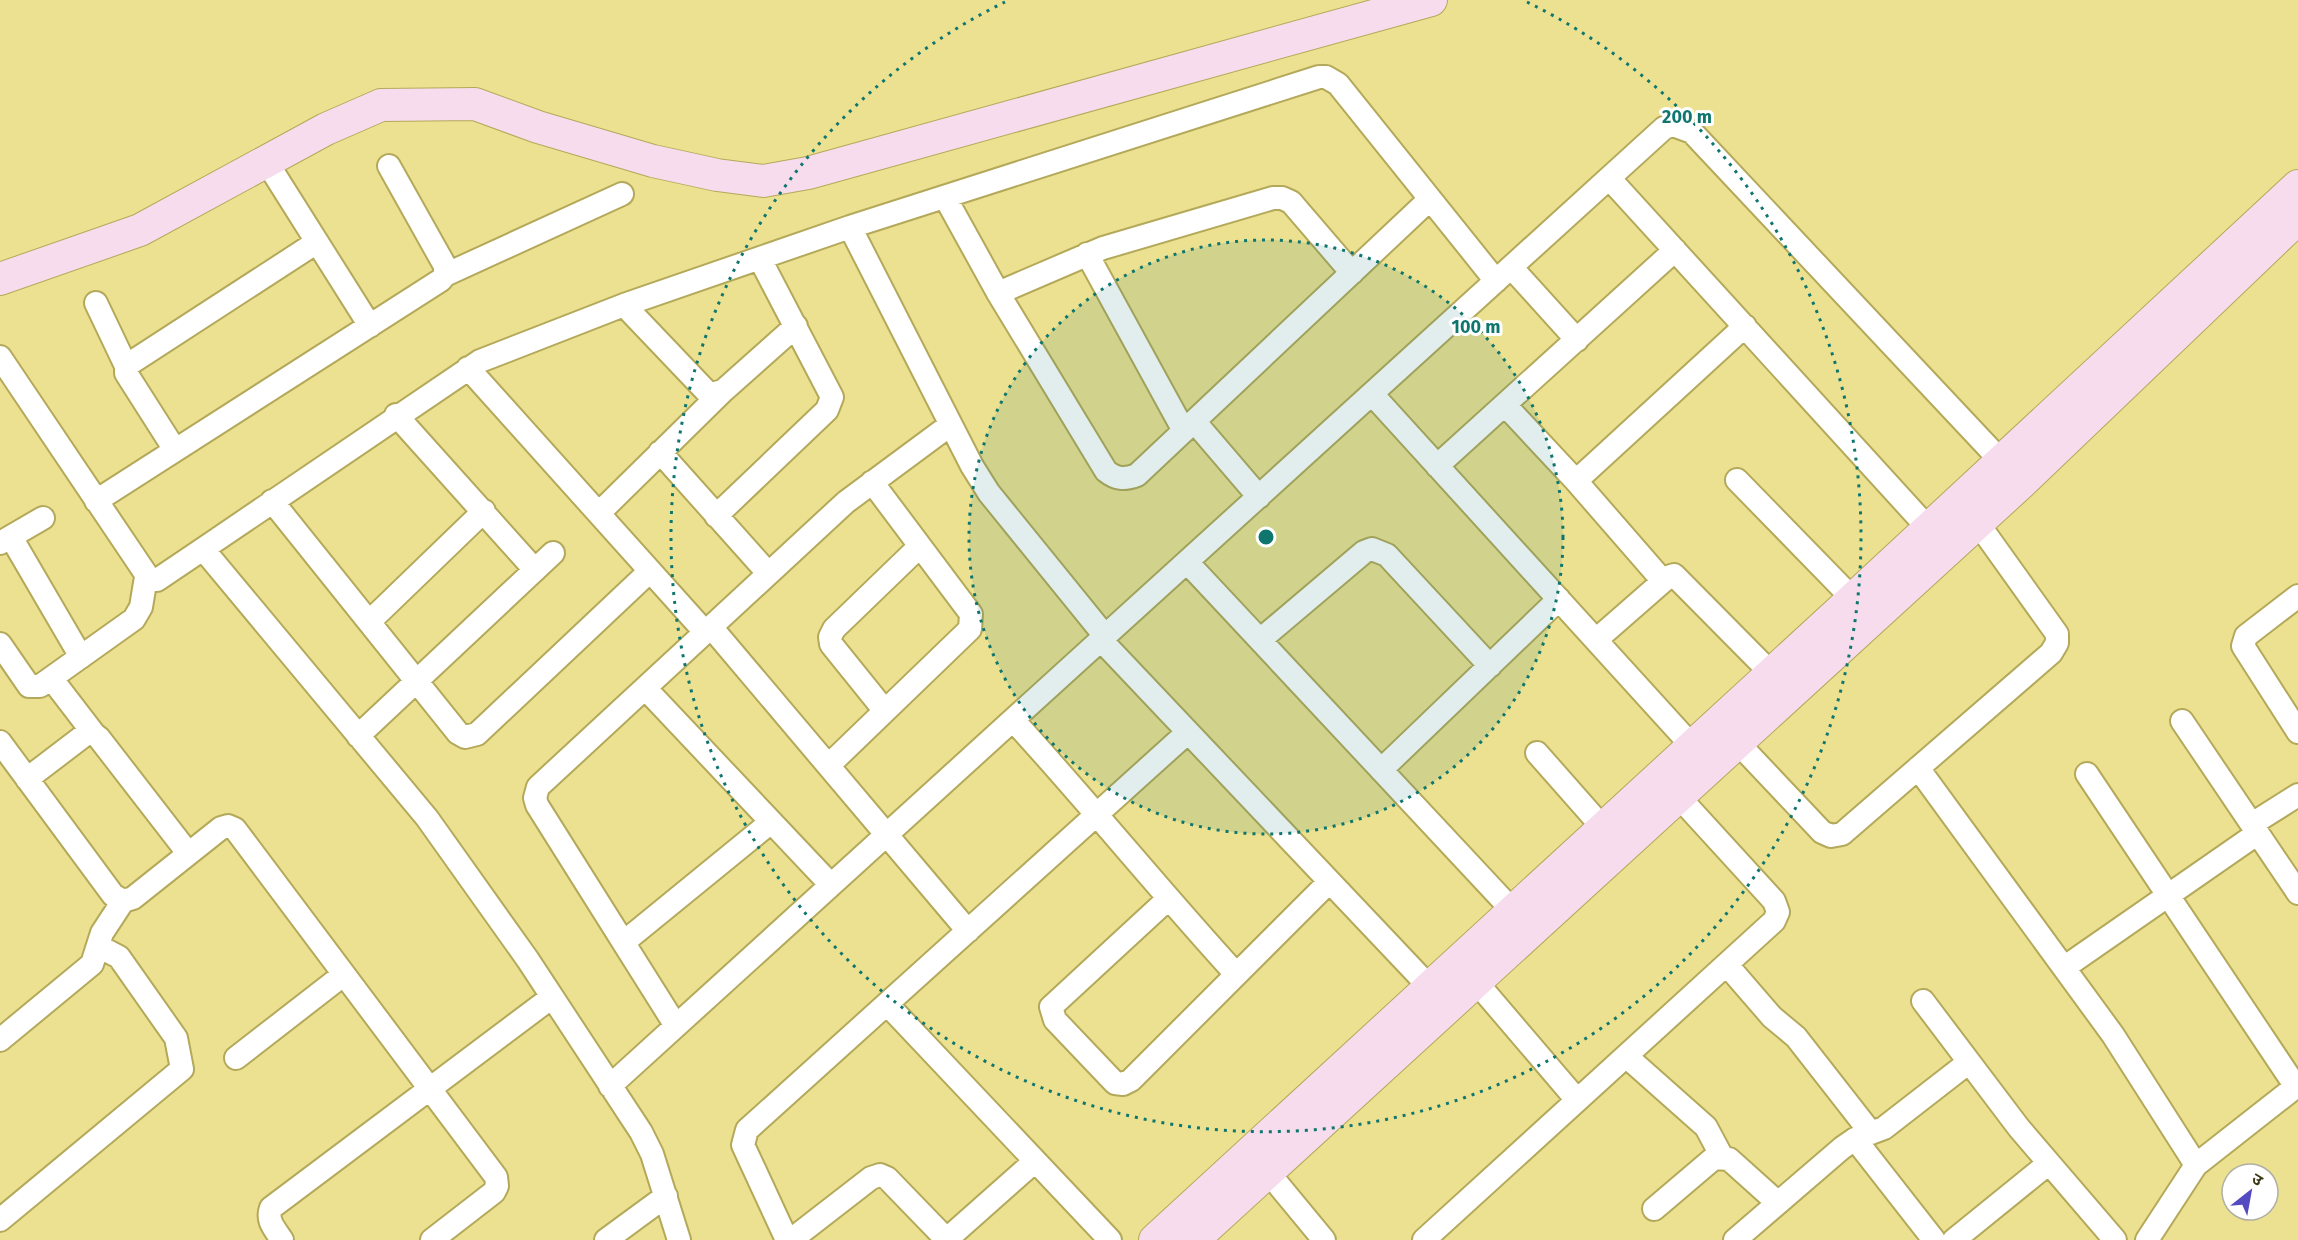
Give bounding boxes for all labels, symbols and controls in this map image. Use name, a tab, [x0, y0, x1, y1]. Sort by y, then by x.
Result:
text: 200 m	[1662, 106, 1712, 128]
text: 100 m	[1452, 316, 1500, 338]
centre of rings	[1256, 527, 1276, 547]
north arrow	[2220, 1162, 2280, 1222]
text: उ	[2249, 1169, 2267, 1190]

